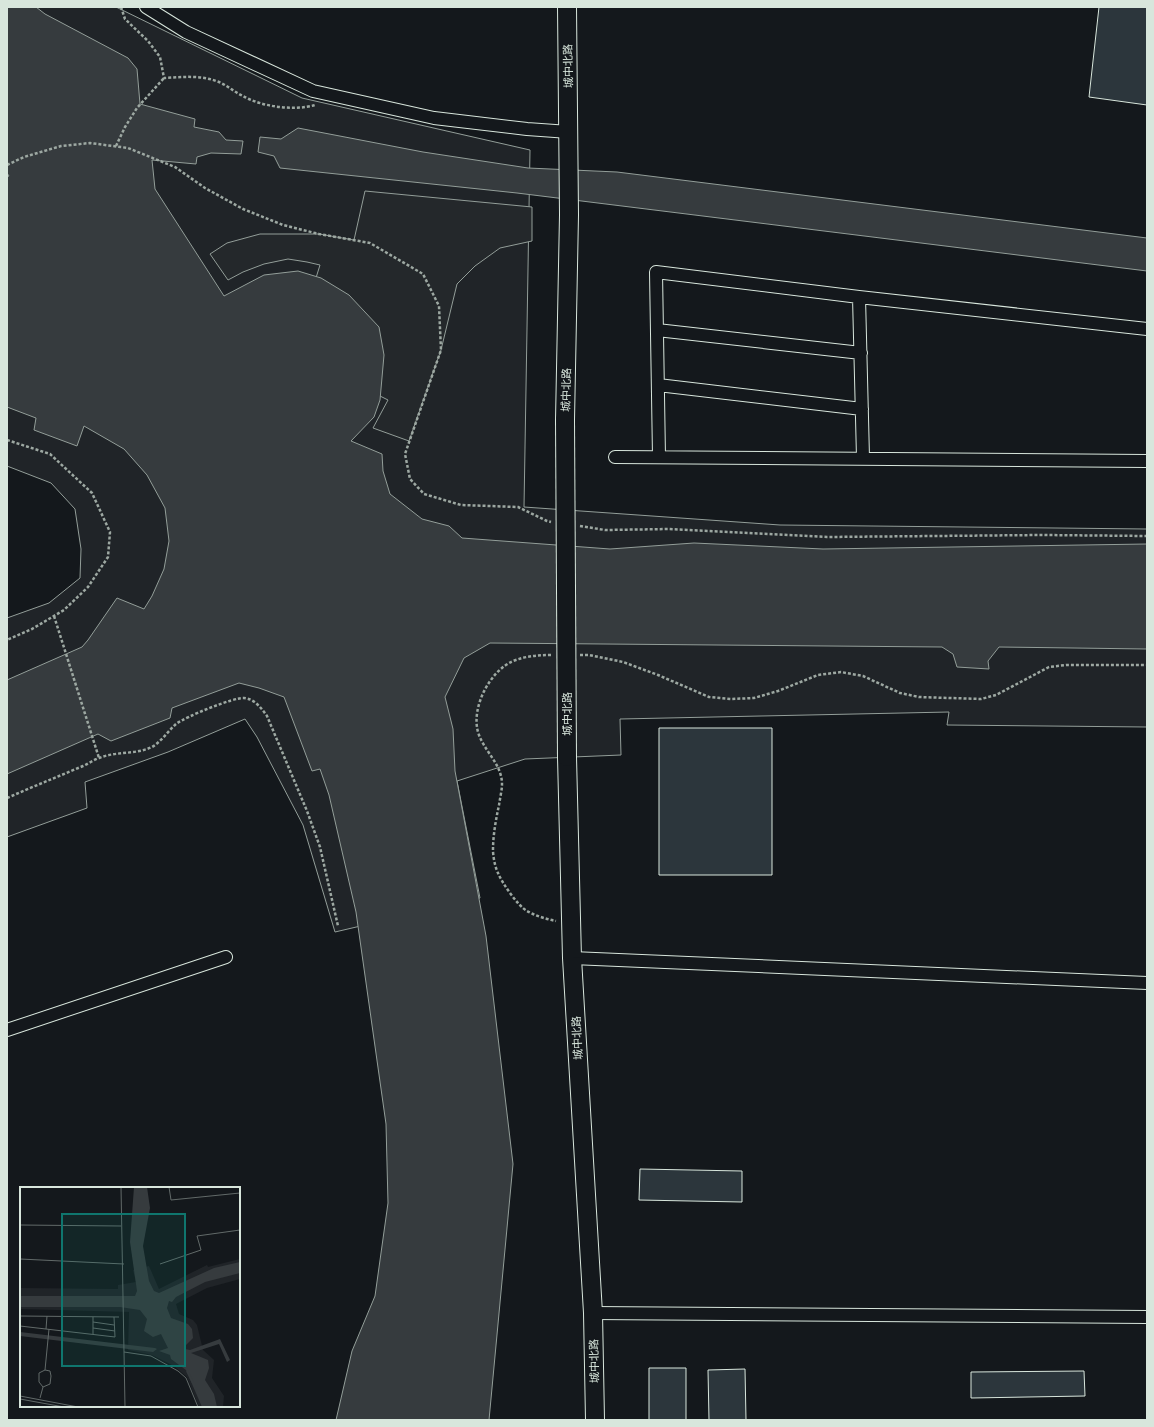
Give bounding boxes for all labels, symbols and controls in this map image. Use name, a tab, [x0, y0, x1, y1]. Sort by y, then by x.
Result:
street label: 城中北路	[561, 44, 576, 88]
street label: 城中北路	[559, 368, 574, 412]
street label: 城中北路	[560, 692, 575, 736]
street label: 城中北路	[569, 1016, 586, 1060]
inset map	[20, 1187, 240, 1407]
street label: 城中北路	[587, 1339, 602, 1383]

